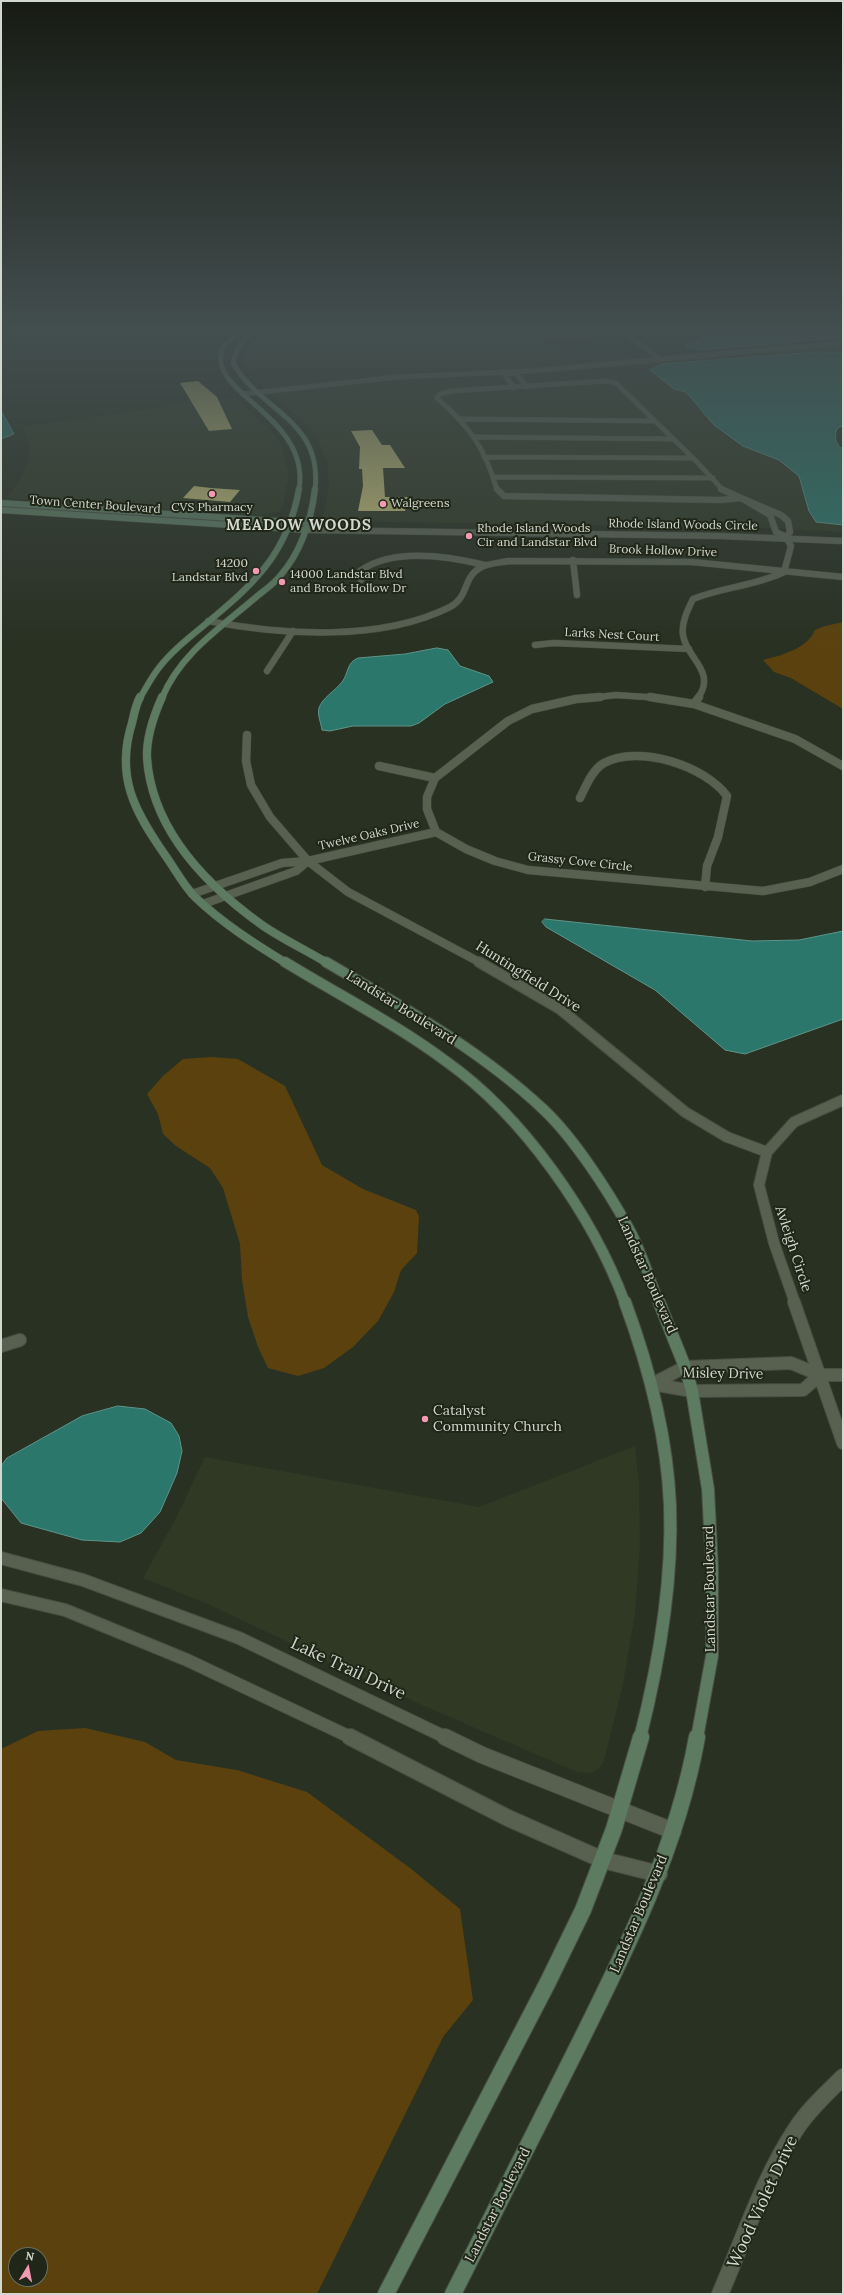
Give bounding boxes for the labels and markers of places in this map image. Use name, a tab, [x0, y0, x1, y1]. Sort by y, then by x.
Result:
marker: CVS Pharmacy	[207, 489, 217, 499]
place label: Walgreens	[391, 497, 449, 511]
marker: Walgreens	[378, 499, 388, 509]
place label: CVS Pharmacy	[171, 501, 253, 515]
place label: Rhode Island Woods Cir and Landstar Blvd	[477, 522, 597, 550]
marker: Rhode Island Woods Cir and Landstar Blvd	[464, 531, 474, 541]
place label: 14200 Landstar Blvd	[172, 557, 248, 585]
marker: 14200 Landstar Blvd	[251, 566, 261, 576]
place label: 14000 Landstar Blvd and Brook Hollow Dr	[290, 568, 406, 596]
marker: 14000 Landstar Blvd and Brook Hollow Dr	[277, 577, 287, 587]
place label: Catalyst Community Church	[433, 1403, 562, 1436]
marker: Catalyst Community Church	[420, 1414, 430, 1424]

